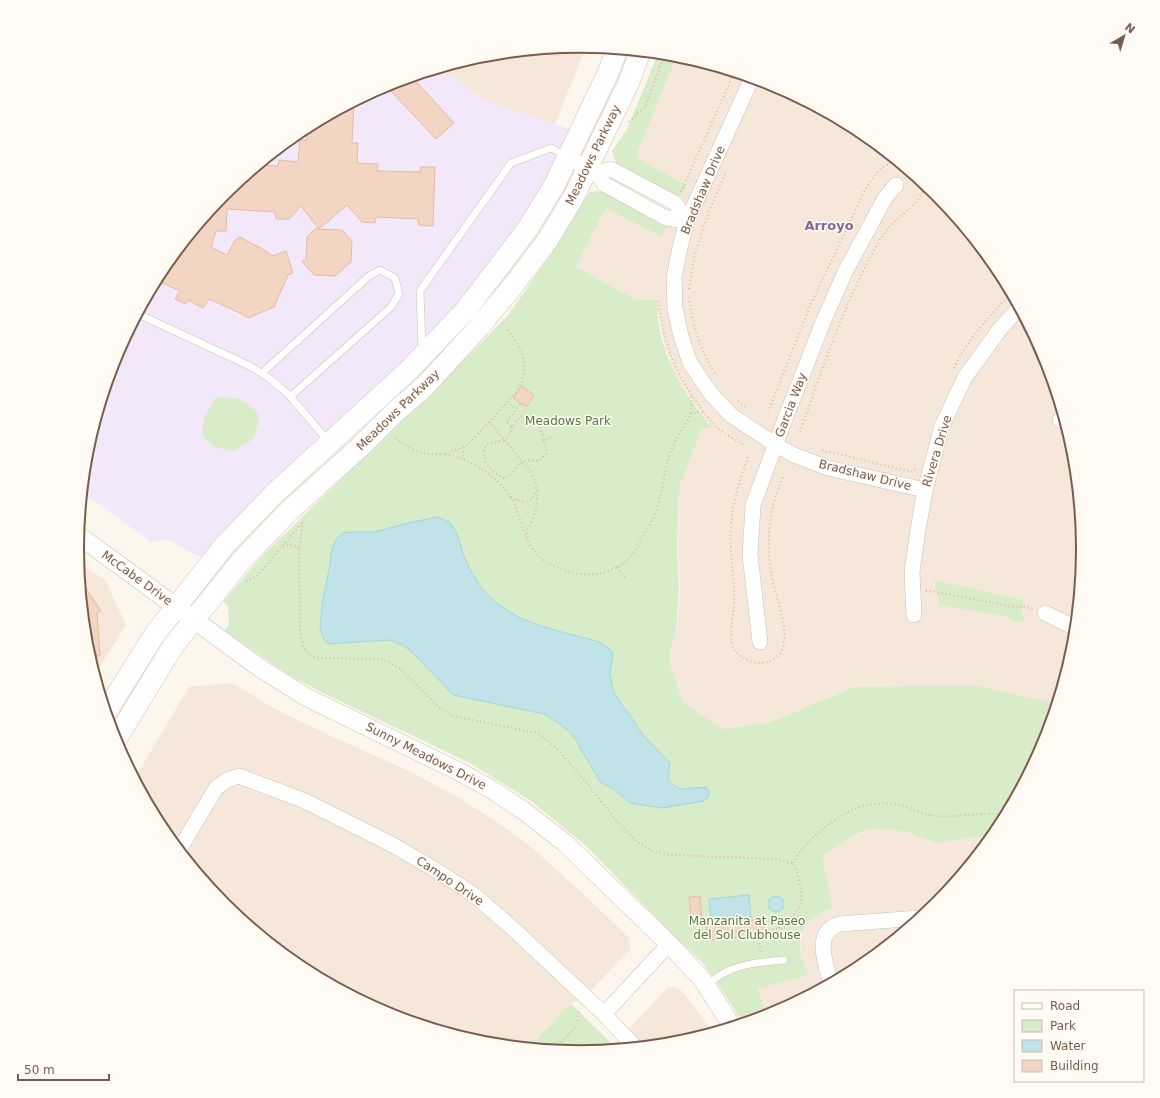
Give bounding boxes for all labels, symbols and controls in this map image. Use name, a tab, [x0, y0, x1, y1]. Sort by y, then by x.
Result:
north arrow	[1104, 16, 1144, 56]
text: N	[1122, 21, 1137, 36]
street label: Meadows Parkway	[563, 102, 623, 208]
street label: Bradshaw Drive	[678, 144, 728, 236]
district label: Arroyo	[804, 218, 854, 233]
street label: Meadows Parkway	[354, 367, 442, 453]
street label: Garcia Way	[772, 371, 810, 439]
street label: Rivera Drive	[919, 413, 955, 489]
park label: Meadows Park	[525, 414, 611, 428]
street label: Bradshaw Drive	[817, 457, 913, 493]
street label: McCabe Drive	[99, 548, 175, 608]
street label: Sunny Meadows Drive	[363, 720, 489, 792]
street label: Campo Drive	[414, 853, 486, 909]
park label: Manzanita at Paseo del Sol Clubhouse	[689, 914, 805, 942]
legend	[1014, 990, 1144, 1082]
text: Road	[1050, 999, 1080, 1013]
text: Park	[1050, 1019, 1076, 1033]
text: Water	[1050, 1039, 1086, 1053]
scale bar	[18, 1056, 109, 1082]
text: Building	[1050, 1059, 1099, 1073]
text: 50 m	[24, 1063, 55, 1077]

